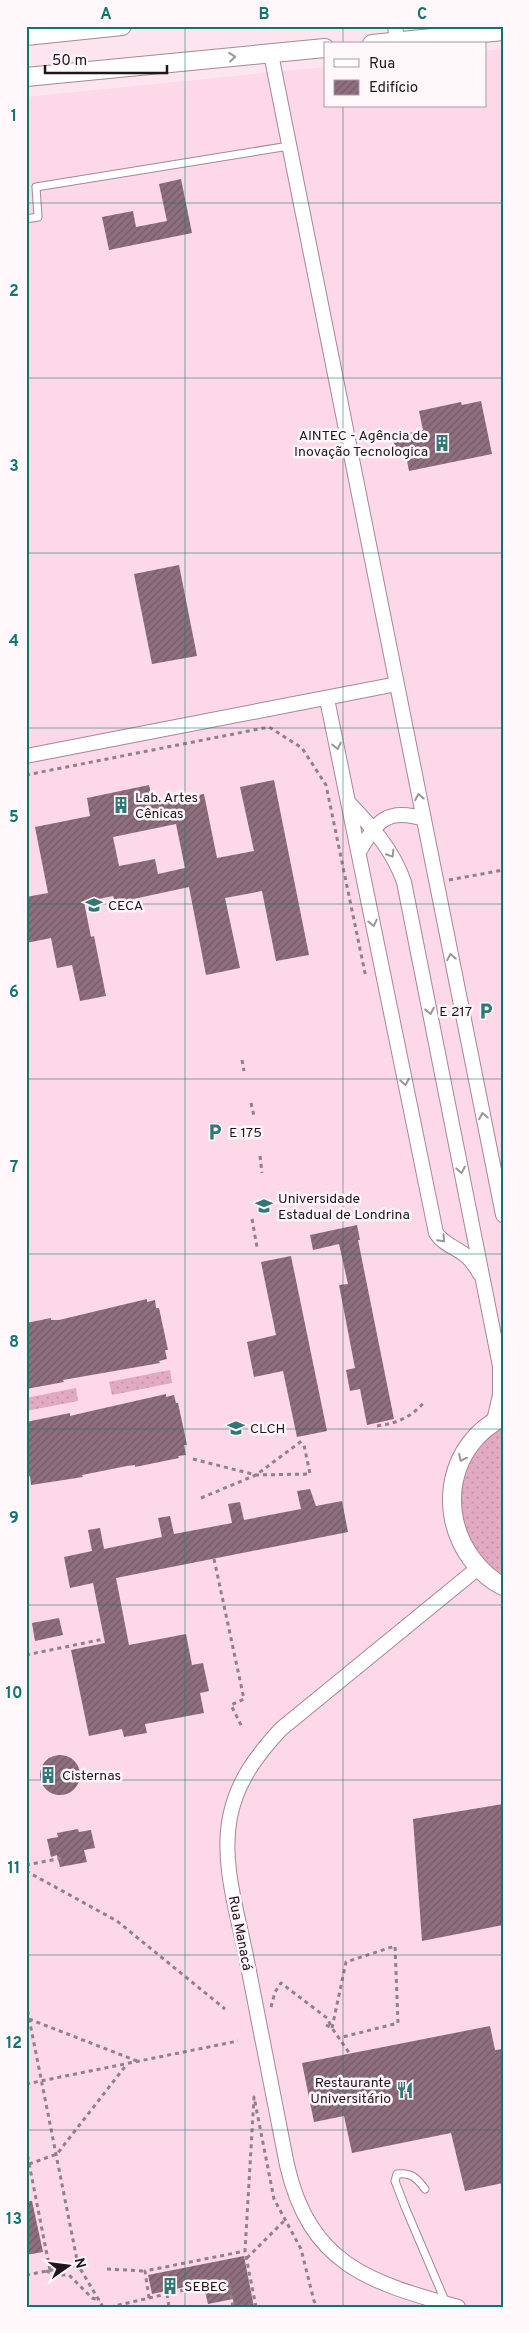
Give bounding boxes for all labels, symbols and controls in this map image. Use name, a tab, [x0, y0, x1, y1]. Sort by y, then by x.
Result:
text: A	[100, 5, 112, 25]
text: B	[258, 5, 270, 25]
text: C	[417, 5, 427, 25]
scale bar	[45, 42, 168, 74]
legend	[324, 42, 486, 108]
text: 50 m	[52, 52, 87, 71]
one-way arrow	[228, 52, 236, 63]
text: Rua	[369, 55, 395, 74]
text: Edifício	[369, 79, 418, 98]
text: 1	[11, 107, 17, 127]
text: 2	[9, 282, 19, 302]
place label: AINTEC - Agência de Inovação Tecnologica	[294, 428, 428, 461]
building icon: AINTEC - Agência de Inovação Tecnologica	[432, 433, 452, 453]
text: 3	[9, 457, 19, 477]
text: 4	[9, 632, 19, 652]
one-way arrow	[331, 742, 342, 751]
place label: Lab. Artes Cênicas	[135, 790, 198, 823]
one-way arrow	[415, 793, 425, 802]
building icon: Lab. Artes Cênicas	[111, 795, 131, 815]
text: 5	[9, 808, 19, 828]
one-way arrow	[385, 848, 395, 857]
school or university icon: CECA	[84, 895, 104, 915]
place label: CECA	[108, 898, 143, 915]
one-way arrow	[367, 918, 378, 927]
one-way arrow	[446, 952, 457, 961]
text: 6	[9, 983, 19, 1003]
parking icon: E 217	[476, 1001, 496, 1021]
place label: E 217	[439, 1004, 472, 1021]
one-way arrow	[424, 1006, 435, 1015]
one-way arrow	[400, 1078, 410, 1086]
one-way arrow	[478, 1112, 489, 1120]
parking icon: E 175	[205, 1122, 225, 1142]
place label: E 175	[229, 1125, 262, 1142]
text: 7	[10, 1158, 18, 1178]
one-way arrow	[456, 1166, 466, 1175]
place label: Universidade Estadual de Londrina	[278, 1191, 410, 1224]
school or university icon: Universidade Estadual de Londrina	[254, 1196, 274, 1216]
one-way arrow	[436, 1233, 445, 1242]
text: 8	[9, 1333, 19, 1353]
school or university icon: CLCH	[226, 1418, 246, 1438]
place label: CLCH	[250, 1421, 285, 1438]
one-way arrow	[458, 1453, 469, 1462]
text: 9	[9, 1509, 19, 1529]
text: 10	[6, 1684, 22, 1704]
building icon: Cisternas	[38, 1765, 58, 1785]
place label: Cisternas	[62, 1768, 121, 1785]
text: 11	[8, 1859, 20, 1879]
street label: Rua Manacá	[224, 1894, 255, 1972]
text: 12	[6, 2034, 22, 2054]
place label: Restaurante Universitário	[310, 2075, 391, 2108]
restaurant icon: Restaurante Universitário	[395, 2080, 415, 2100]
text: 13	[6, 2210, 22, 2230]
north arrow	[42, 2240, 92, 2290]
text: N	[70, 2256, 89, 2270]
building icon: SEBEC	[160, 2276, 180, 2296]
place label: SEBEC	[184, 2279, 227, 2296]

